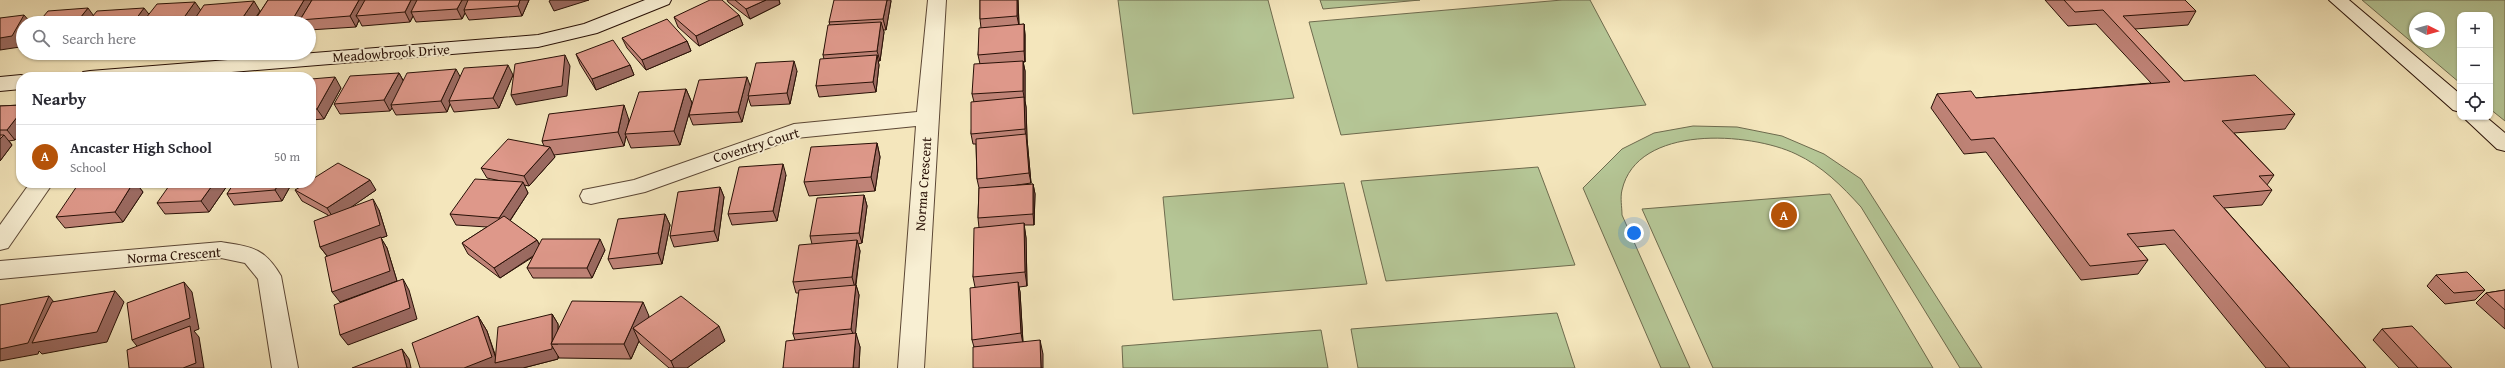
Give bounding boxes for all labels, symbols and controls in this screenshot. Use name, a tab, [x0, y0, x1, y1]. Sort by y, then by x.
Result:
north arrow	[2409, 12, 2445, 48]
map controls	[2457, 12, 2493, 120]
button: +	[2457, 12, 2493, 48]
search box	[16, 16, 316, 60]
icon: search	[30, 27, 52, 49]
text: Search here	[62, 28, 136, 49]
street label: Meadowbrook Drive	[332, 39, 451, 67]
button: −	[2457, 48, 2493, 84]
button: locate	[2457, 84, 2493, 120]
text: Nearby	[32, 86, 86, 111]
street label: Coventry Court	[710, 122, 802, 168]
street label: Norma Crescent	[910, 136, 936, 232]
text: Ancaster High School	[70, 137, 212, 158]
text: A	[41, 147, 49, 166]
text: 50 m	[274, 147, 300, 166]
text: School	[70, 158, 106, 177]
pin: A	[1771, 200, 1797, 230]
your location	[1624, 223, 1644, 243]
street label: Norma Crescent	[126, 242, 222, 268]

